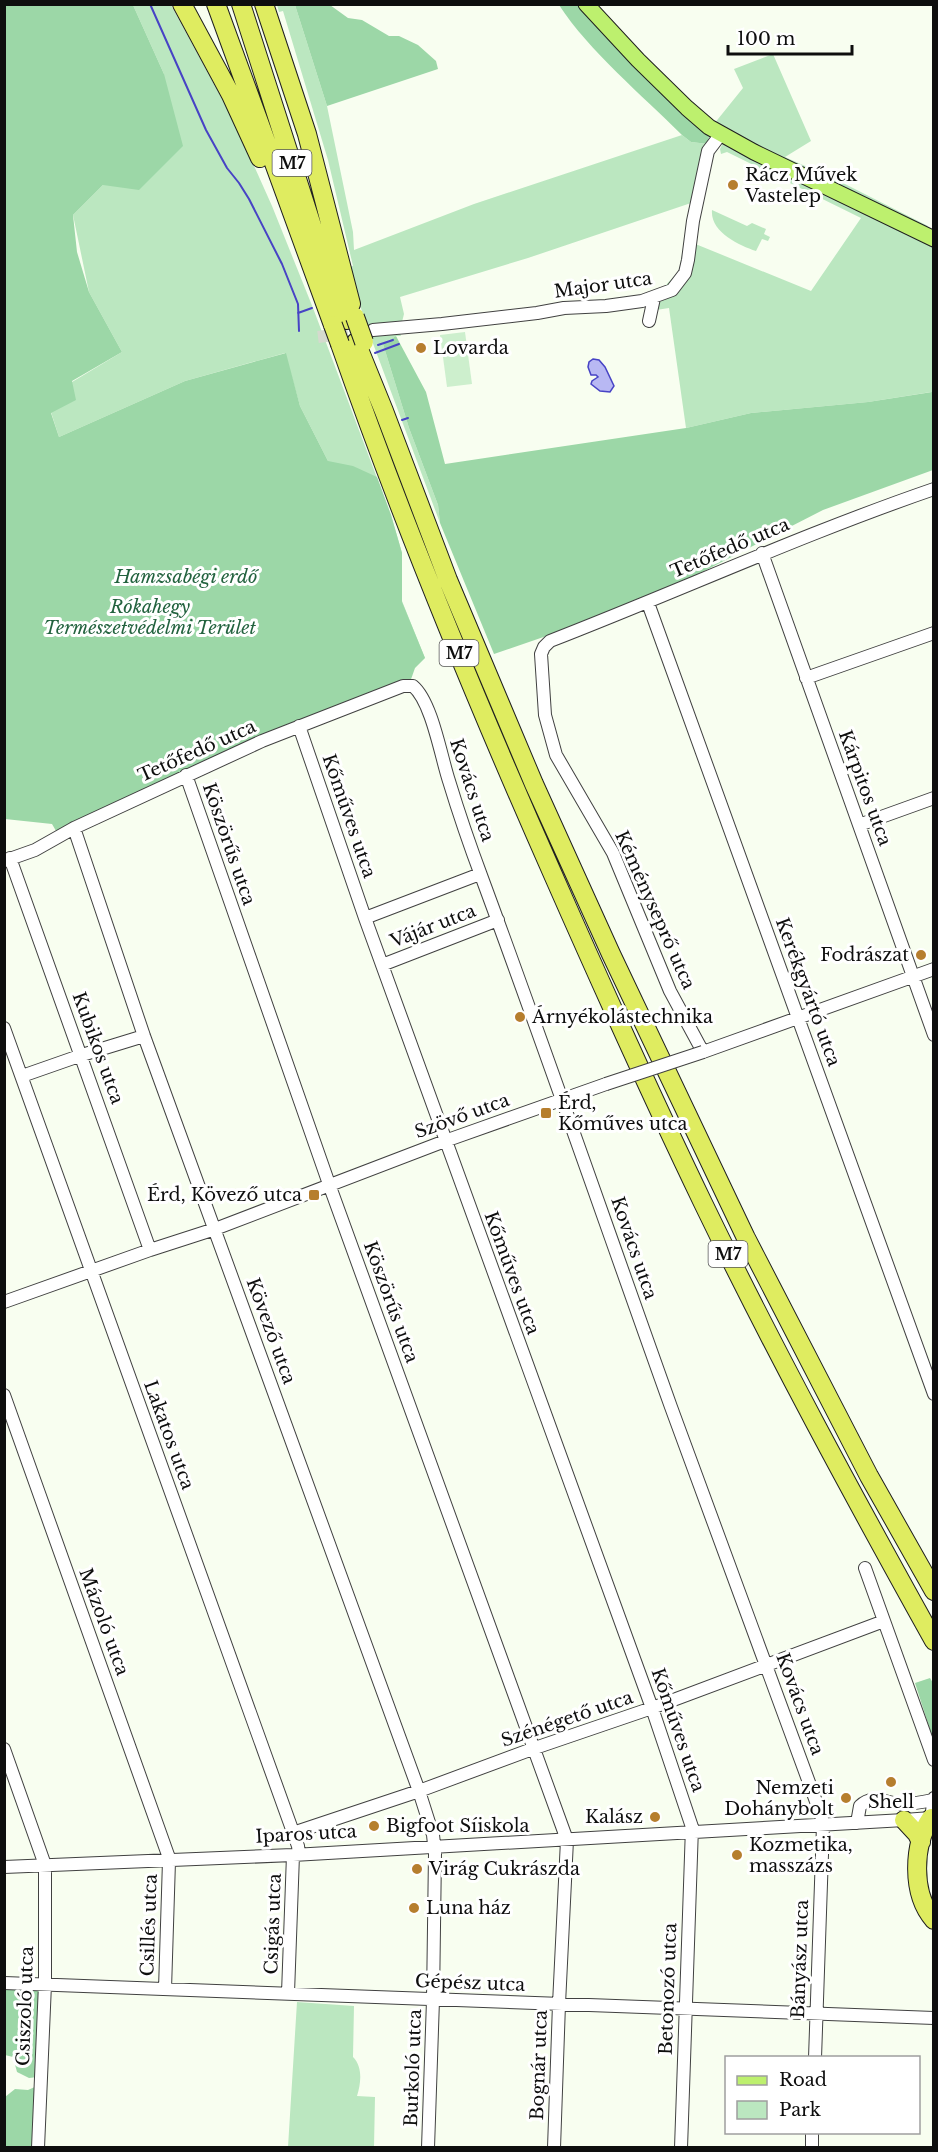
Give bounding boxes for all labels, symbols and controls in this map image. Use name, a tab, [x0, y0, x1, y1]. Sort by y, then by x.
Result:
scale bar	[728, 18, 852, 56]
text: 100 m	[737, 28, 795, 50]
road number: M7	[272, 150, 312, 176]
place label: Rácz Művek Vastelep	[744, 164, 857, 207]
marker: Rácz Művek Vastelep	[726, 178, 740, 192]
street label: Major utca	[553, 267, 653, 303]
place label: Lovarda	[433, 337, 509, 359]
marker: Lovarda	[414, 341, 428, 355]
street label: Tetőfedő utca	[667, 513, 793, 583]
park label: Hamzsabégi erdő	[114, 566, 259, 588]
park label: Rókahegy Természetvédelmi Terület	[44, 596, 257, 639]
road number: M7	[440, 640, 478, 666]
street label: Tetőfedő utca	[135, 715, 259, 787]
street label: Kárpitos utca	[834, 727, 896, 849]
street label: Kovács utca	[445, 736, 499, 844]
street label: Kőműves utca	[318, 751, 380, 881]
street label: Köszörűs utca	[198, 780, 260, 908]
street label: Kéményseprő utca	[610, 827, 700, 993]
street label: Vájár utca	[386, 900, 479, 953]
street label: Kerékgyártó utca	[771, 915, 845, 1069]
place label: Fodrászat	[820, 944, 909, 966]
marker: Fodrászat	[914, 948, 928, 962]
street label: Kubikos utca	[68, 989, 128, 1107]
place label: Árnyékolástechnika	[531, 1005, 713, 1028]
marker: Árnyékolástechnika	[513, 1010, 527, 1024]
street label: Szövő utca	[412, 1089, 512, 1143]
place label: Érd, Kőműves utca	[558, 1091, 687, 1135]
marker: Érd, Kőműves utca	[539, 1106, 553, 1120]
place label: Érd, Kövező utca	[147, 1183, 302, 1206]
marker: Érd, Kövező utca	[307, 1188, 321, 1202]
street label: Kovács utca	[606, 1194, 662, 1302]
street label: Kőműves utca	[480, 1208, 544, 1338]
street label: Köszörűs utca	[359, 1238, 423, 1366]
road number: M7	[708, 1241, 748, 1267]
street label: Kövező utca	[242, 1275, 300, 1387]
street label: Lakatos utca	[139, 1377, 199, 1493]
street label: Mázoló utca	[74, 1565, 134, 1679]
street label: Kovács utca	[771, 1650, 829, 1758]
street label: Kőműves utca	[647, 1665, 709, 1795]
street label: Szénégető utca	[498, 1686, 636, 1752]
marker: Shell	[884, 1775, 898, 1789]
place label: Nemzeti Dohánybolt	[724, 1777, 834, 1820]
marker: Nemzeti Dohánybolt	[839, 1791, 853, 1805]
place label: Shell	[868, 1791, 914, 1813]
place label: Kalász	[585, 1806, 643, 1828]
marker: Kalász	[648, 1810, 662, 1824]
place label: Bigfoot Síiskola	[386, 1815, 530, 1837]
marker: Bigfoot Síiskola	[367, 1819, 381, 1833]
street label: Iparos utca	[255, 1820, 357, 1848]
place label: Kozmetika, masszázs	[749, 1834, 853, 1877]
marker: Kozmetika, masszázs	[730, 1848, 744, 1862]
place label: Virág Cukrászda	[428, 1858, 580, 1880]
marker: Virág Cukrászda	[410, 1862, 424, 1876]
street label: Csillés utca	[136, 1873, 162, 1977]
street label: Csigás utca	[260, 1873, 286, 1975]
place label: Luna ház	[426, 1897, 511, 1919]
street label: Bányász utca	[787, 1899, 813, 2019]
marker: Luna ház	[407, 1901, 421, 1915]
street label: Betonozó utca	[655, 1923, 681, 2055]
street label: Csiszoló utca	[12, 1946, 38, 2066]
street label: Gépész utca	[414, 1970, 526, 1996]
street label: Burkoló utca	[400, 2009, 426, 2127]
street label: Bognár utca	[526, 2009, 552, 2121]
legend	[725, 2056, 920, 2134]
text: Road	[779, 2069, 827, 2091]
text: Park	[779, 2099, 821, 2121]

